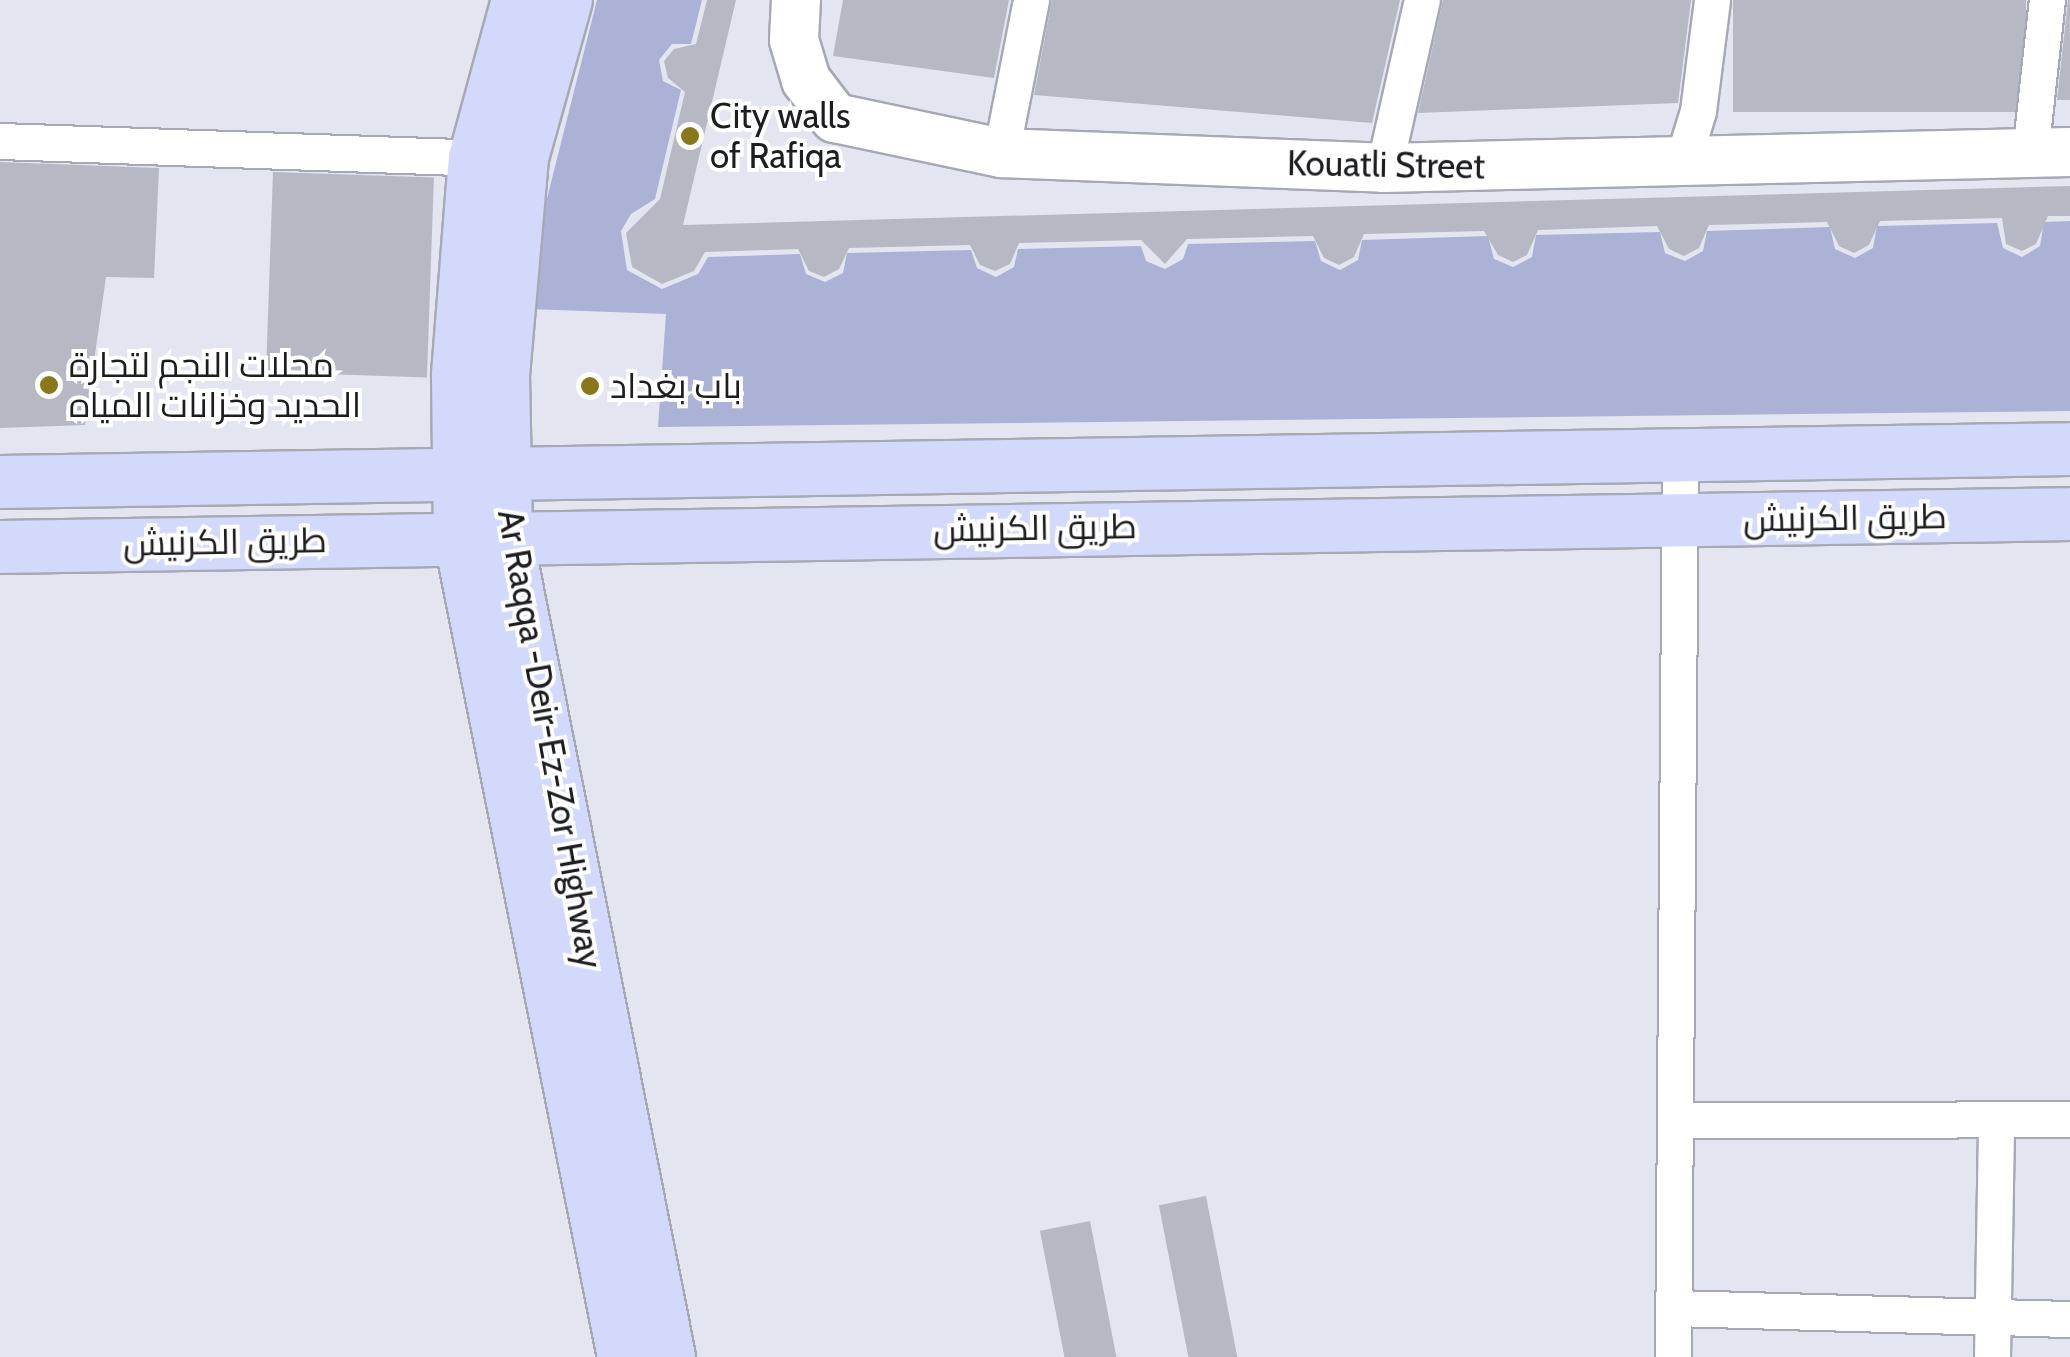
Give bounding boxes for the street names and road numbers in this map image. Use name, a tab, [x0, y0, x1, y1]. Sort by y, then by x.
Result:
street label: Kouatli Street	[1287, 142, 1485, 188]
street label: طريق الكرنيش	[1743, 495, 1947, 541]
street label: طريق الكرنيش	[933, 505, 1137, 551]
street label: Ar Raqqa -Deir-Ez-Zor Highway	[489, 506, 611, 972]
street label: طريق الكرنيش	[123, 519, 327, 565]

